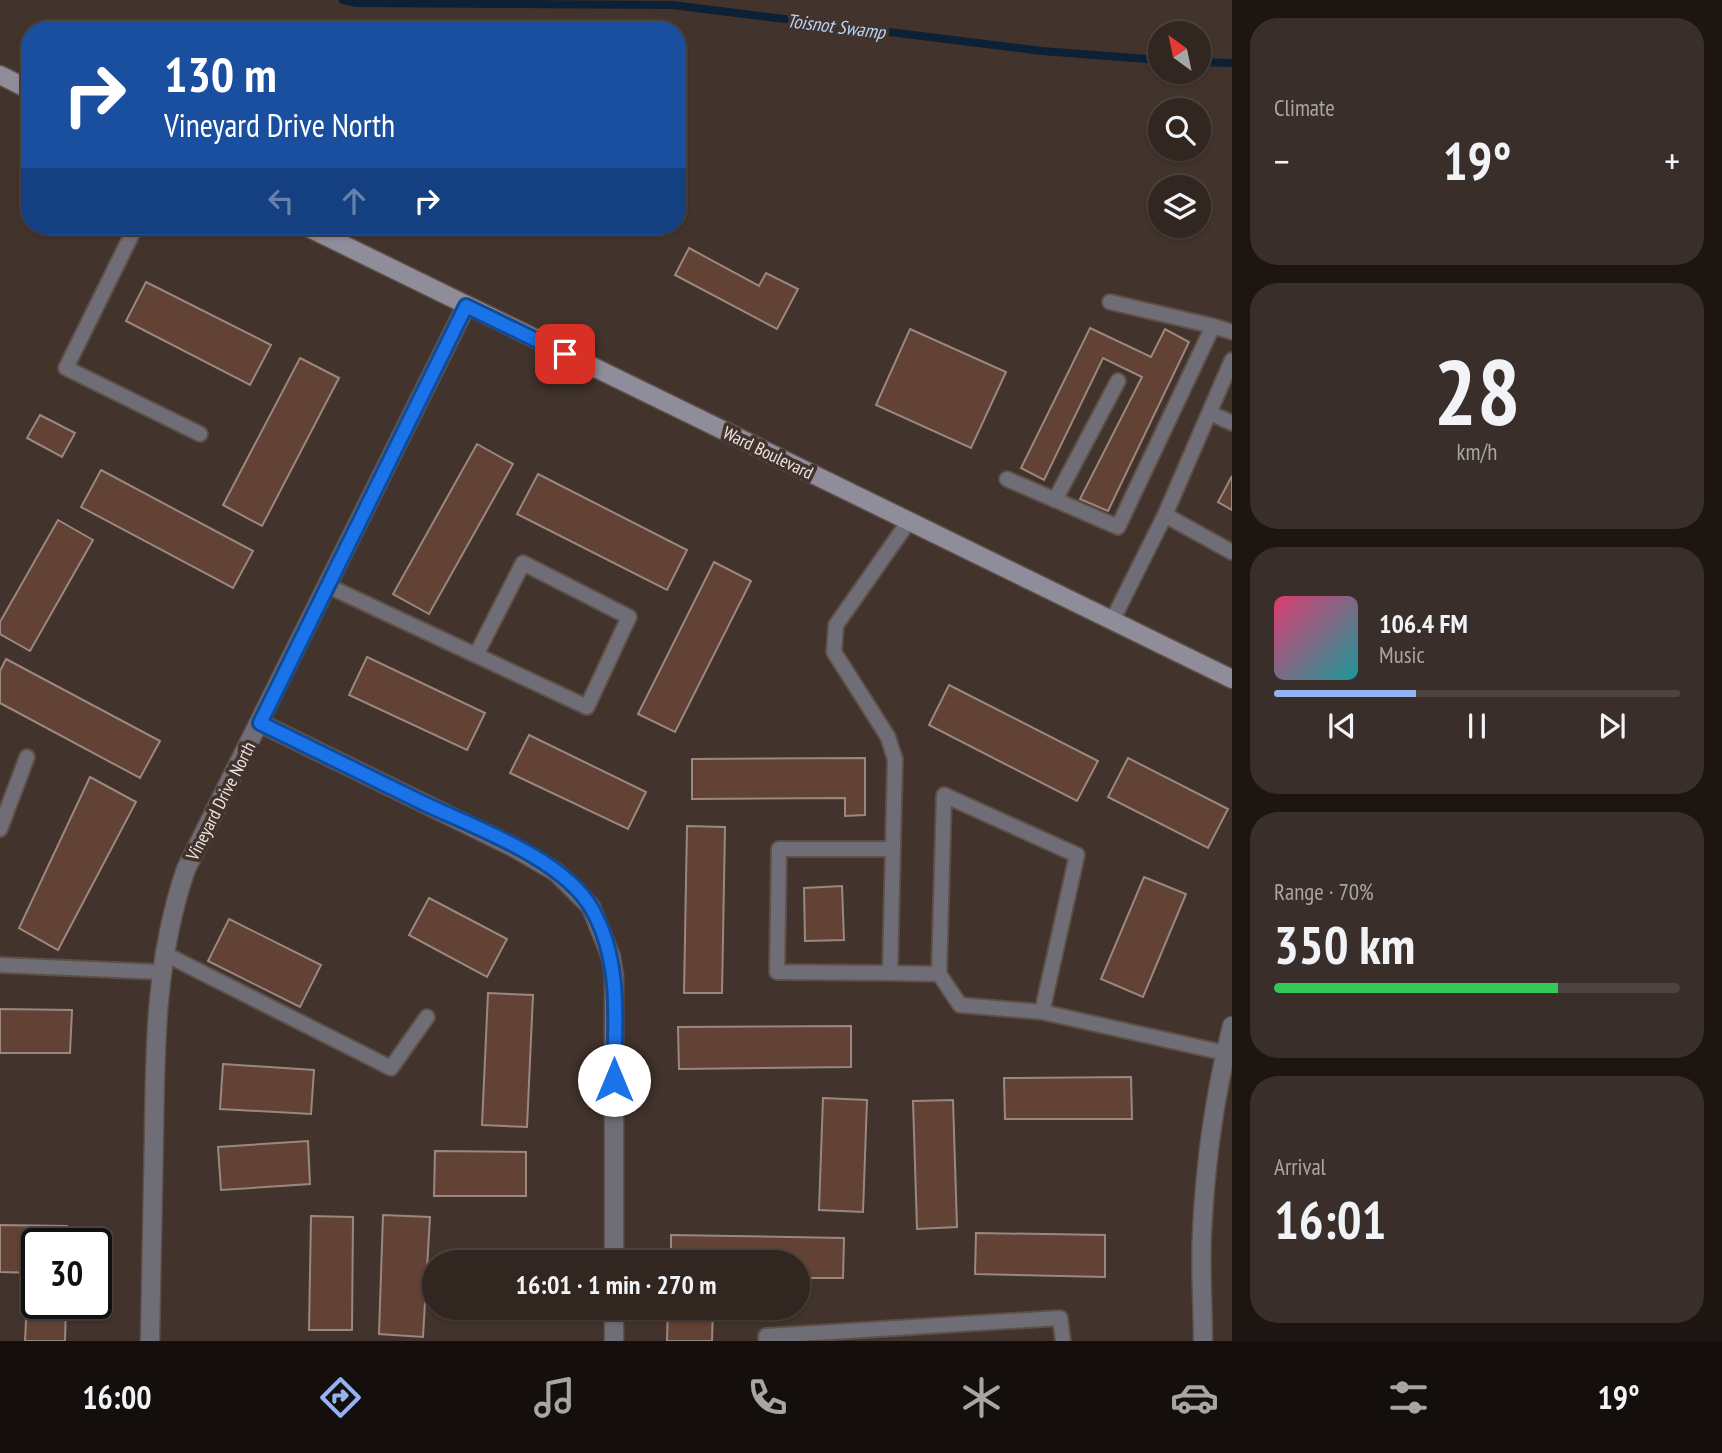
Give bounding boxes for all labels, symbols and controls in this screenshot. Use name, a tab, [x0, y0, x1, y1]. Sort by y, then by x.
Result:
water label: Toisnot Swamp	[786, 8, 888, 44]
north arrow	[1148, 21, 1211, 84]
map controls	[1148, 21, 1211, 238]
text: 130 m	[164, 42, 277, 106]
icon: right	[49, 49, 140, 140]
text: Climate	[1274, 93, 1335, 122]
button: search	[1148, 98, 1211, 161]
text: Vineyard Drive North	[164, 104, 395, 146]
text: 19°	[1443, 127, 1511, 194]
text: −	[1274, 136, 1290, 185]
text: +	[1664, 136, 1680, 185]
button: layers	[1148, 175, 1211, 238]
icon: left	[262, 182, 300, 220]
icon: ahead	[335, 182, 373, 220]
icon: right	[408, 182, 446, 220]
pin	[535, 324, 595, 384]
text: 28	[1434, 332, 1521, 450]
icon: arrive	[546, 335, 584, 373]
street label: Ward Boulevard	[719, 421, 817, 484]
text: km/h	[1457, 437, 1497, 466]
text: 106.4 FM	[1379, 607, 1468, 640]
text: Music	[1379, 640, 1425, 669]
icon: previous	[1323, 707, 1361, 745]
icon: pause	[1458, 707, 1496, 745]
icon: next	[1593, 707, 1631, 745]
street label: Vineyard Drive North	[180, 738, 260, 865]
text: Range · 70%	[1274, 877, 1374, 906]
text: 350 km	[1274, 911, 1415, 978]
position arrow	[577, 1043, 651, 1117]
text: Arrival	[1274, 1152, 1326, 1181]
text: 16:01	[1274, 1186, 1386, 1253]
speed limit sign: 30	[21, 1228, 112, 1319]
text: 16:01 · 1 min · 270 m	[516, 1268, 716, 1301]
icon: directions	[316, 1373, 365, 1422]
icon: music	[530, 1373, 579, 1422]
icon: phone	[743, 1373, 792, 1422]
icon: climate	[957, 1373, 1006, 1422]
icon: car	[1170, 1373, 1219, 1422]
icon: filters	[1384, 1373, 1433, 1422]
text: 16:00	[82, 1376, 152, 1418]
text: 19°	[1597, 1376, 1640, 1418]

